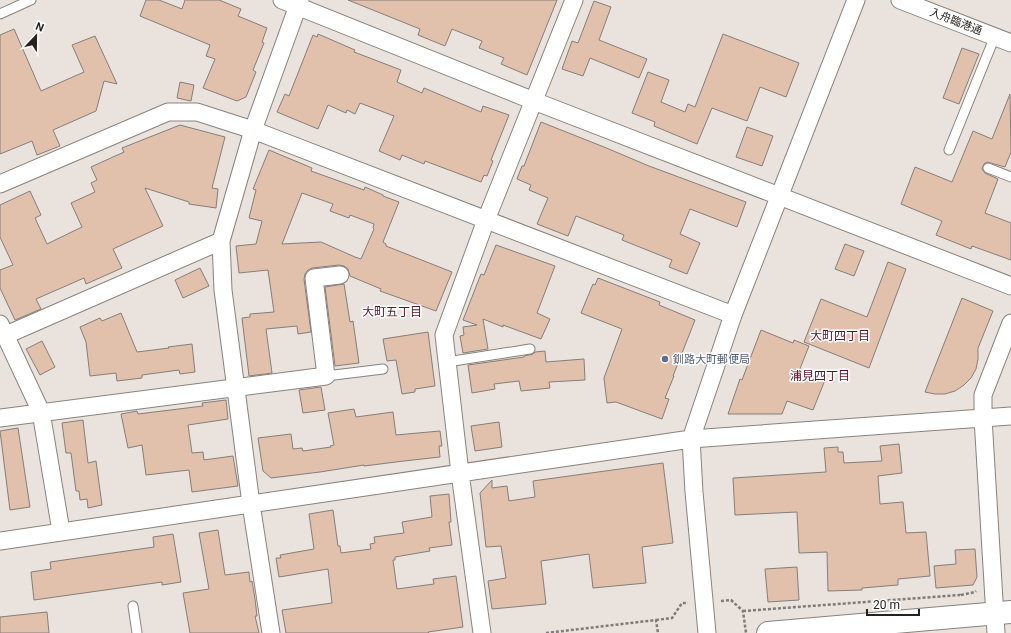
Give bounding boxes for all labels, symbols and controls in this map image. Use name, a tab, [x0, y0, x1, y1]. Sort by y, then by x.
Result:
street label: 入舟臨港通	[928, 6, 984, 37]
north arrow	[16, 16, 56, 56]
text: N	[34, 20, 46, 35]
district label: 大町五丁目	[362, 305, 422, 319]
district label: 大町四丁目	[810, 329, 870, 343]
place label: 釧路大町郵便局	[673, 353, 750, 366]
marker: 釧路大町郵便局	[660, 354, 670, 364]
district label: 浦見四丁目	[790, 369, 850, 383]
scale bar	[867, 591, 919, 617]
text: 20 m	[873, 598, 900, 612]

